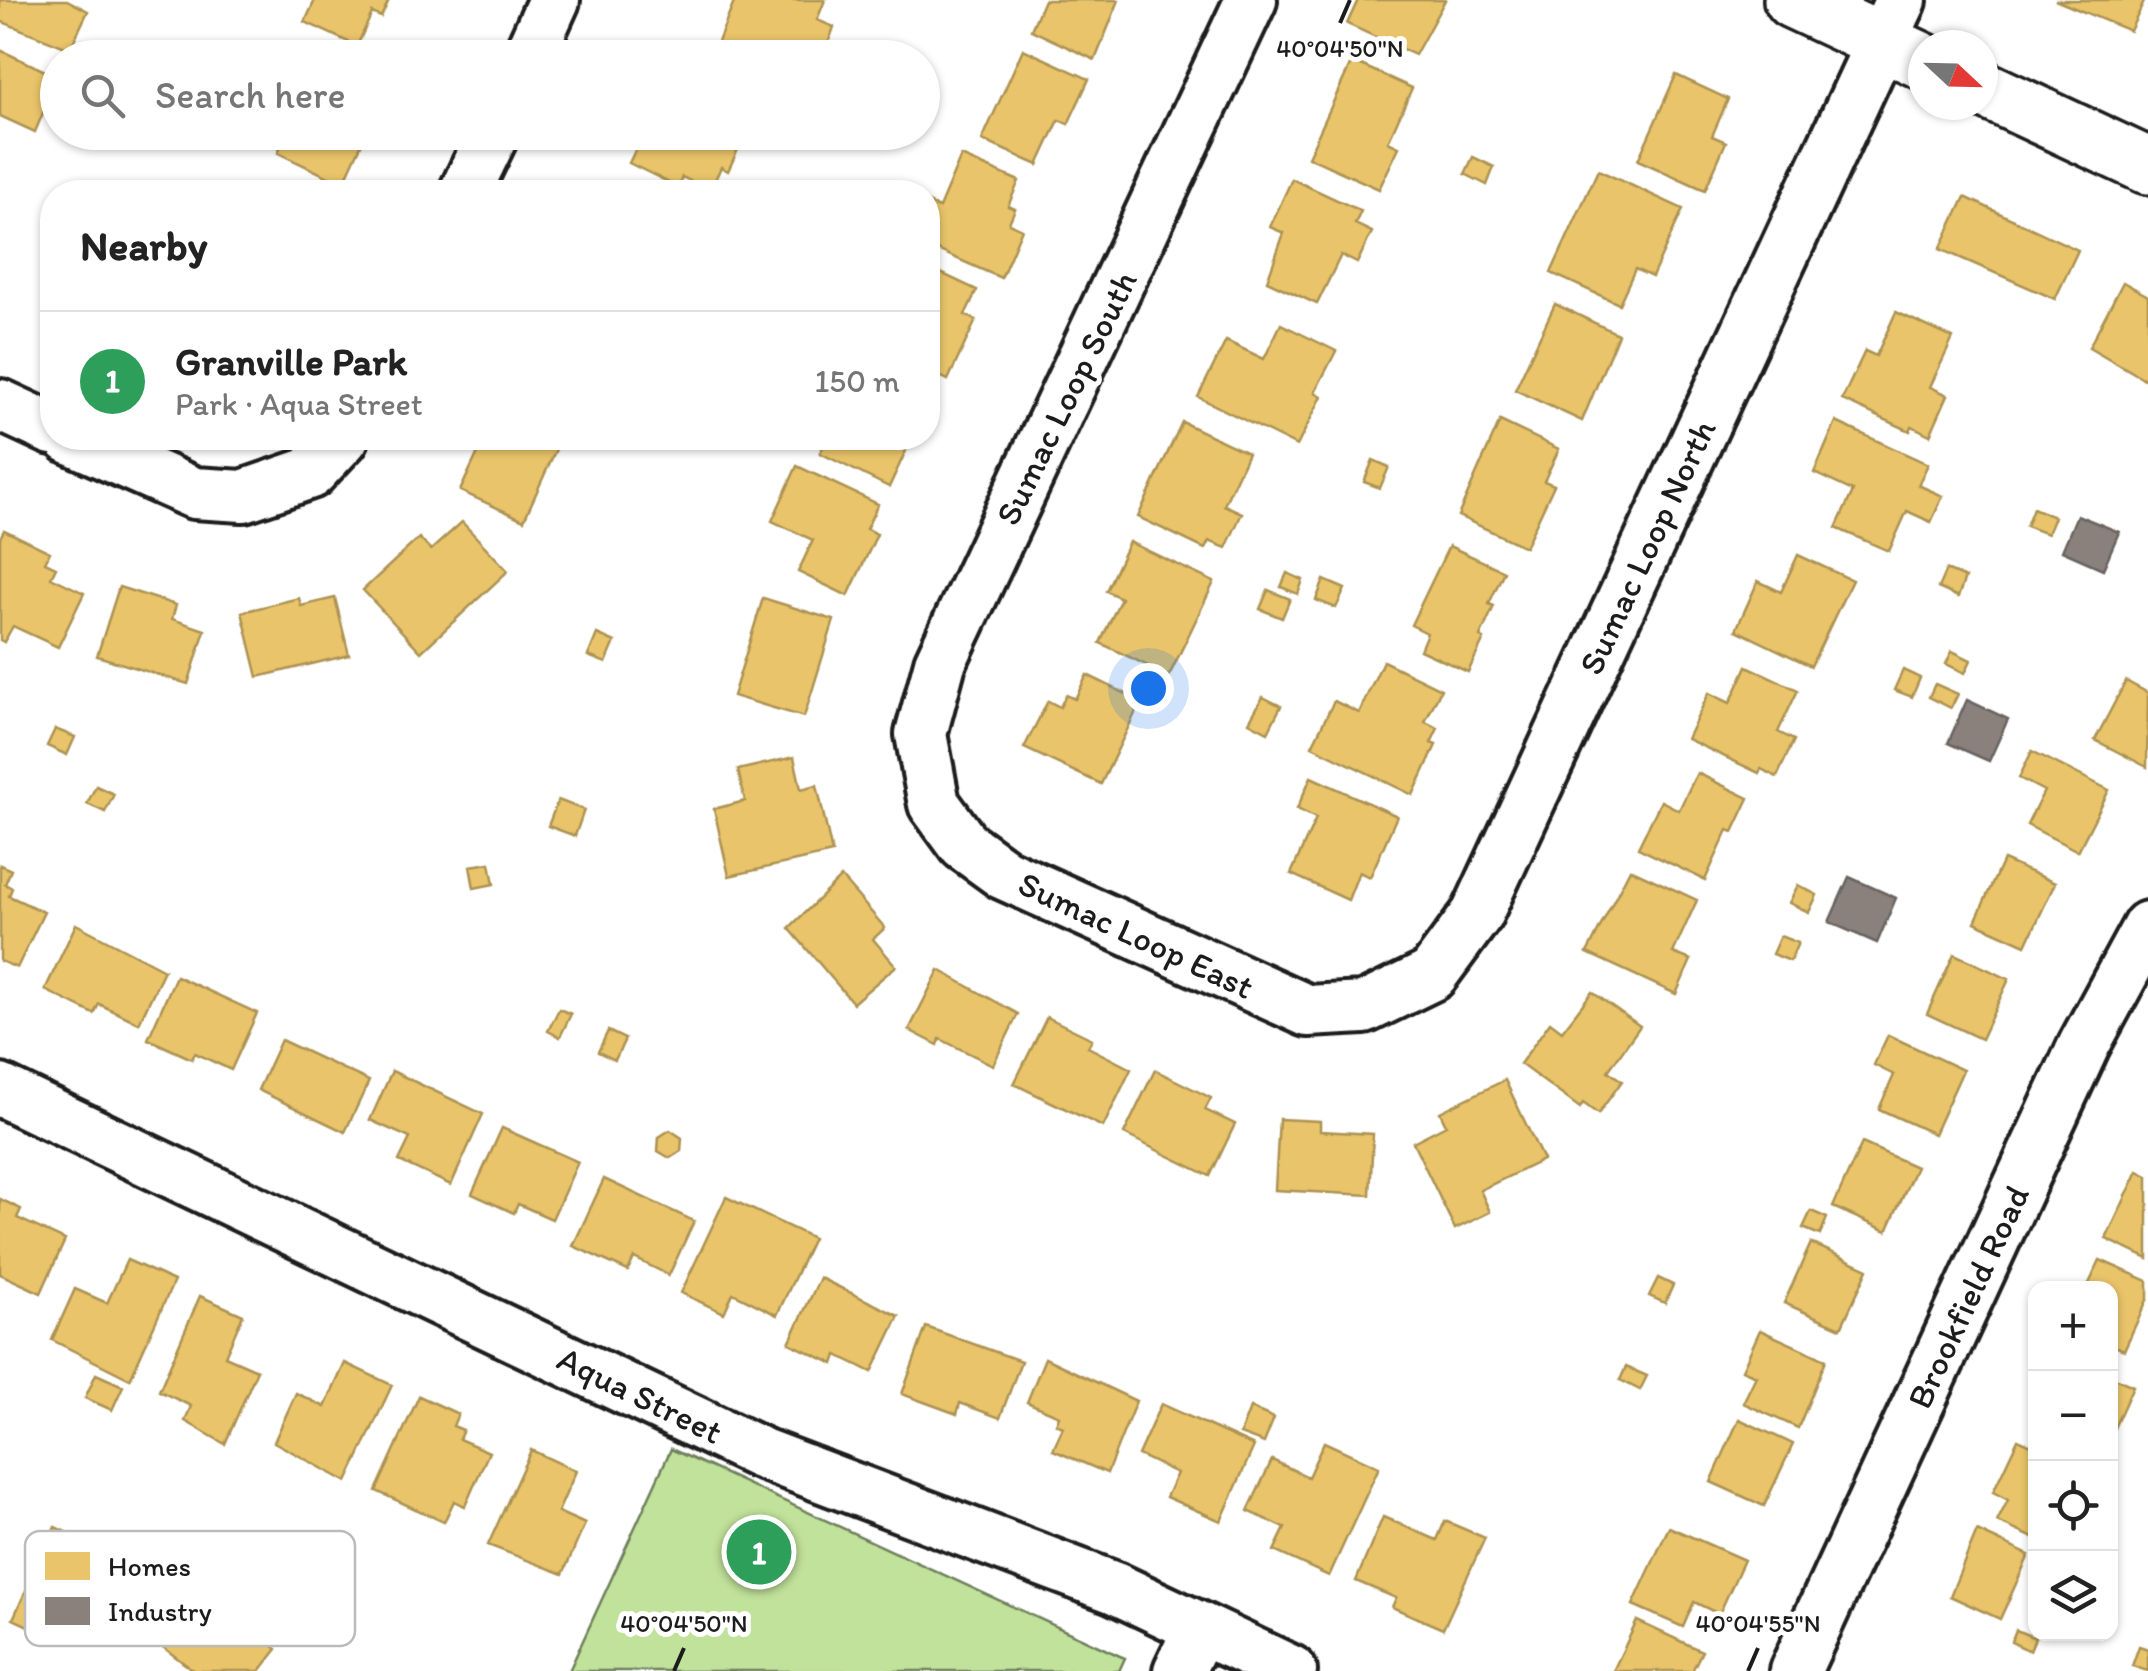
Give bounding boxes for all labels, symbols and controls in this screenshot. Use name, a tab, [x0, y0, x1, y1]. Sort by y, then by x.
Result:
north arrow	[1908, 30, 1998, 120]
text: 40°04'50"N	[1276, 33, 1404, 63]
search box	[40, 40, 940, 150]
icon: search	[75, 68, 130, 123]
text: Search here	[155, 72, 346, 118]
text: Nearby	[80, 220, 207, 271]
street label: Sumac Loop South	[986, 264, 1146, 532]
text: Granville Park	[175, 339, 407, 385]
text: 1	[105, 362, 120, 400]
text: 150 m	[815, 362, 900, 400]
text: Park · Aqua Street	[175, 385, 423, 423]
street label: Sumac Loop North	[1570, 413, 1725, 681]
your location	[1123, 663, 1174, 714]
street label: Sumac Loop East	[1012, 862, 1260, 1008]
street label: Brookfield Road	[1898, 1179, 2038, 1415]
map controls	[2028, 1281, 2118, 1641]
button: +	[2028, 1281, 2118, 1371]
street label: Aqua Street	[551, 1337, 729, 1453]
button: −	[2028, 1371, 2118, 1461]
button: locate	[2028, 1461, 2118, 1551]
pin: 1	[726, 1514, 792, 1590]
legend	[25, 1531, 355, 1646]
text: Homes	[108, 1549, 191, 1583]
button: layers	[2028, 1551, 2118, 1641]
text: Industry	[108, 1594, 212, 1628]
text: 40°04'50"N	[620, 1608, 748, 1638]
text: 40°04'55"N	[1695, 1608, 1821, 1638]

